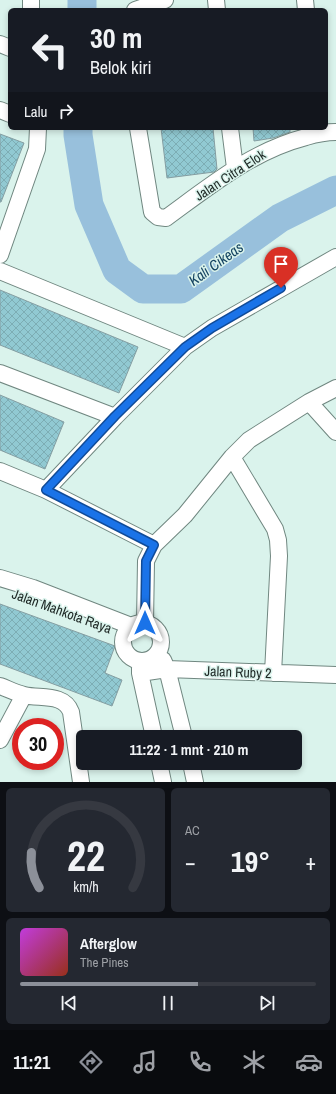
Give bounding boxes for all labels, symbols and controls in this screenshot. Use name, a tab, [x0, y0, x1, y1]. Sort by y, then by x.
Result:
text: 30 m	[90, 19, 142, 57]
icon: left	[24, 24, 76, 76]
text: Belok kiri	[90, 55, 152, 80]
icon: right	[55, 100, 77, 122]
text: Lalu	[24, 101, 47, 122]
street label: Jalan Citra Elok	[191, 145, 269, 205]
water label: Kali Cikeas	[184, 237, 247, 291]
pin	[264, 247, 298, 288]
icon: arrive	[270, 253, 292, 275]
street label: Jalan Mahkota Raya	[10, 585, 115, 638]
position arrow	[124, 602, 166, 644]
street label: Jalan Ruby 2	[204, 662, 272, 682]
speed limit sign: 30	[12, 718, 64, 770]
text: 11:22 · 1 mnt · 210 m	[130, 739, 248, 760]
text: AC	[185, 822, 200, 839]
text: 22	[67, 828, 104, 884]
text: 19°	[231, 841, 270, 881]
text: −	[185, 847, 196, 877]
text: +	[305, 847, 316, 877]
text: km/h	[73, 877, 98, 896]
text: Afterglow	[80, 933, 137, 954]
text: The Pines	[80, 954, 129, 971]
icon: previous	[58, 992, 80, 1014]
icon: pause	[157, 992, 179, 1014]
icon: next	[256, 992, 278, 1014]
icon: directions	[77, 1048, 105, 1076]
icon: music	[131, 1048, 159, 1076]
icon: phone	[186, 1048, 214, 1076]
icon: climate	[240, 1048, 268, 1076]
icon: car	[295, 1048, 323, 1076]
text: 11:21	[13, 1050, 50, 1075]

